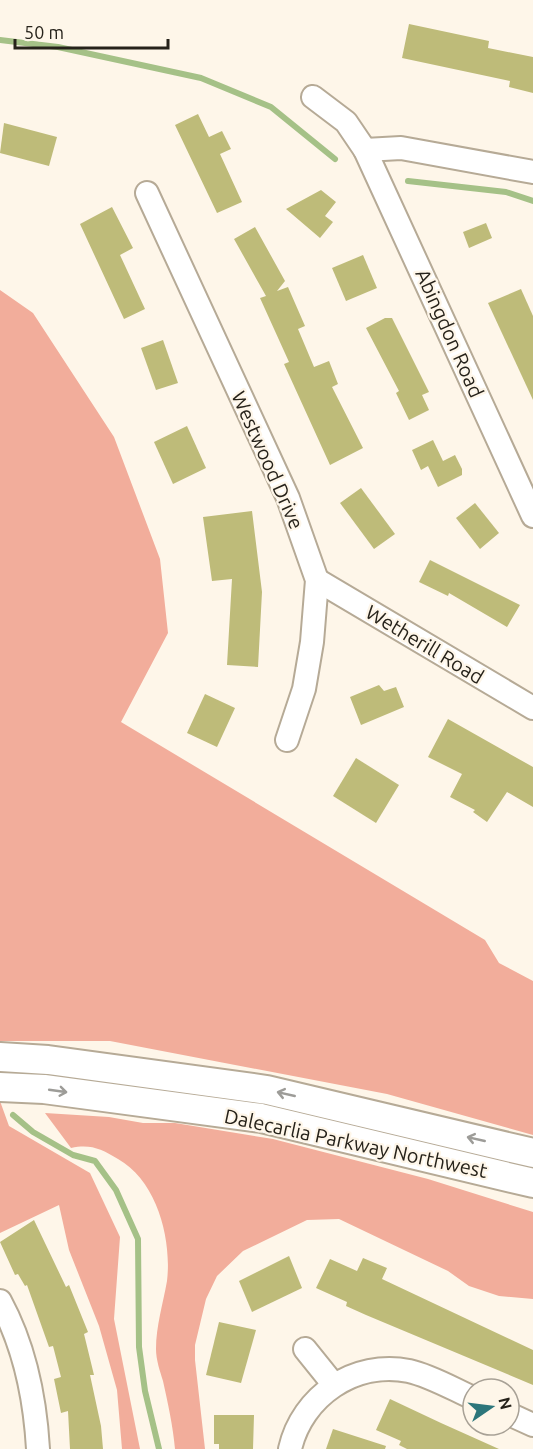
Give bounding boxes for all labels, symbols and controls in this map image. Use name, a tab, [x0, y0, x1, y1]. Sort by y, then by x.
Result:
scale bar	[15, 12, 168, 50]
text: 50 m	[24, 22, 64, 42]
street label: Abingdon Road	[411, 265, 489, 401]
street label: Westwood Drive	[227, 388, 309, 532]
street label: Wetherill Road	[362, 600, 488, 688]
one-way arrow	[48, 1086, 68, 1097]
one-way arrow	[277, 1088, 296, 1100]
street label: Dalecarlia Parkway Northwest	[222, 1104, 490, 1182]
one-way arrow	[467, 1133, 486, 1145]
north arrow	[461, 1377, 521, 1437]
text: N	[495, 1395, 516, 1411]

